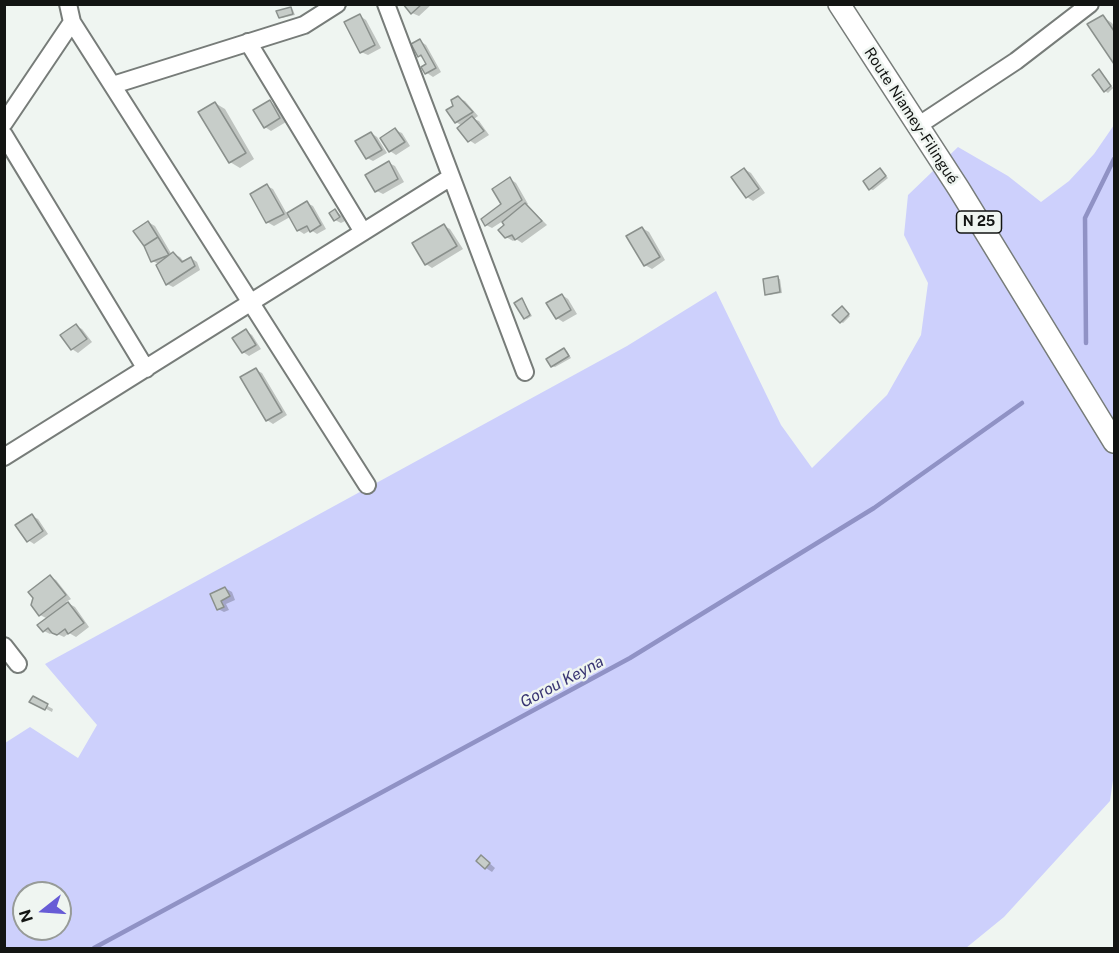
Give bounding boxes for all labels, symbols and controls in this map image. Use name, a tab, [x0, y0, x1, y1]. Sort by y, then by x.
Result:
street label: Route Niamey-Filingué	[860, 44, 962, 188]
road number: N 25	[956, 211, 1002, 233]
water label: Gorou Keyna	[517, 652, 607, 712]
north arrow	[12, 881, 72, 941]
text: N	[15, 907, 37, 925]

